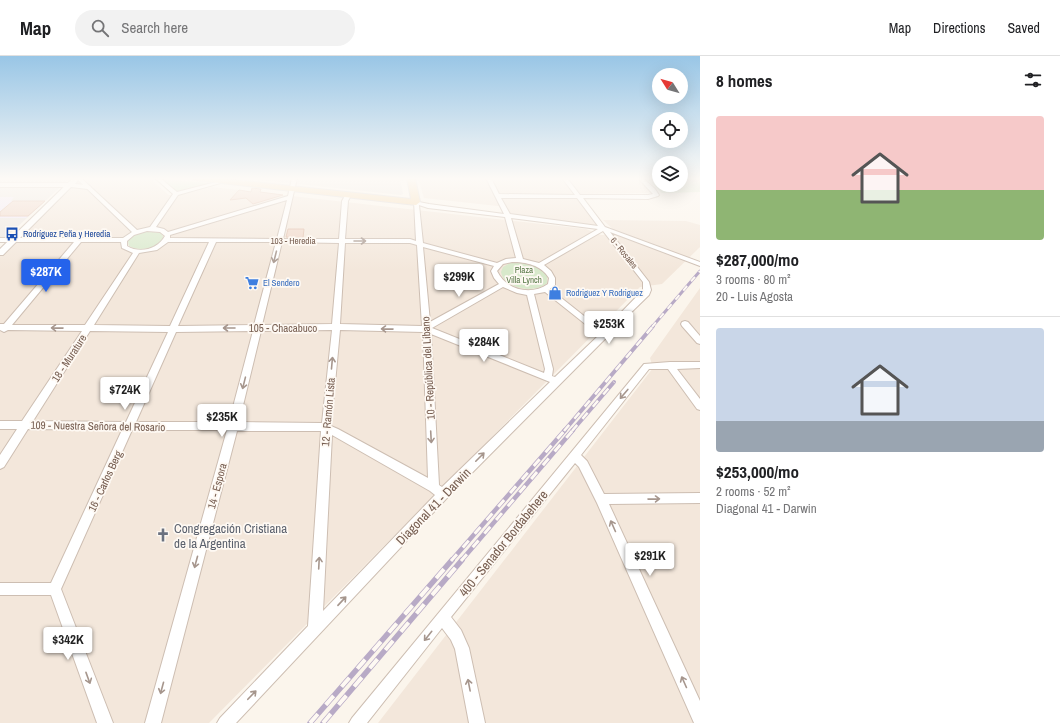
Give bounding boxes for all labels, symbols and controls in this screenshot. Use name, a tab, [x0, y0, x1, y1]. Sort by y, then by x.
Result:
search box	[75, 10, 355, 46]
text: Map	[20, 15, 51, 41]
icon: search	[89, 17, 111, 39]
text: Search here	[121, 17, 188, 38]
text: Map	[889, 19, 911, 37]
text: Directions	[933, 19, 985, 37]
text: Saved	[1007, 19, 1040, 37]
north arrow	[652, 68, 688, 104]
map controls	[652, 68, 688, 192]
text: 8 homes	[716, 69, 773, 92]
icon: filters	[1022, 69, 1044, 91]
button: locate	[652, 112, 688, 148]
icon: home	[844, 142, 916, 214]
button: layers	[652, 156, 688, 192]
bus stop icon: Rodríguez Peña y Heredia	[4, 226, 20, 242]
place label: Rodríguez Peña y Heredia	[23, 228, 110, 240]
street label: 103 - Heredia	[270, 235, 316, 247]
street label: 6 - Rosales	[608, 235, 641, 272]
one-way arrow	[353, 237, 366, 245]
text: $287,000/mo	[716, 248, 799, 271]
one-way arrow	[271, 250, 279, 263]
pin: $287K	[18, 259, 74, 293]
text: $287K	[30, 263, 62, 280]
pin: $299K	[431, 264, 487, 298]
park label: Plaza Villa Lynch	[506, 264, 542, 286]
text: $299K	[443, 268, 475, 285]
text: 3 rooms · 80 m²	[716, 271, 791, 288]
supermarket icon: El Sendero	[244, 275, 260, 291]
place label: El Sendero	[263, 277, 300, 289]
shop icon: Rodriguez Y Rodriguez	[547, 285, 563, 301]
place label: Rodriguez Y Rodriguez	[566, 287, 643, 299]
text: 20 - Luis Agosta	[716, 288, 793, 305]
pin: $253K	[581, 311, 637, 345]
text: $253K	[593, 315, 625, 332]
street label: 10 - República del Líbano	[418, 316, 438, 420]
street label: 105 - Chacabuco	[249, 321, 317, 335]
one-way arrow	[51, 324, 64, 332]
one-way arrow	[223, 324, 236, 332]
one-way arrow	[381, 325, 394, 333]
pin: $284K	[456, 329, 512, 363]
street label: 18 - Murature	[48, 331, 90, 385]
text: $284K	[468, 333, 500, 350]
icon: home	[844, 354, 916, 426]
one-way arrow	[329, 357, 336, 370]
one-way arrow	[240, 376, 247, 389]
pin: $724K	[97, 377, 153, 411]
street label: 12 - Ramón Lista	[318, 377, 338, 447]
text: $724K	[109, 381, 141, 398]
one-way arrow	[619, 388, 628, 399]
pin: $235K	[194, 404, 250, 438]
text: $235K	[206, 408, 238, 425]
street label: 109 - Nuestra Señora del Rosario	[30, 418, 166, 434]
one-way arrow	[427, 430, 435, 443]
street label: 16 - Carlos Berg	[85, 448, 125, 514]
one-way arrow	[475, 452, 485, 462]
text: $253,000/mo	[716, 460, 799, 483]
street label: 14 - Espora	[204, 462, 230, 510]
street label: Diagonal 41 - Darwin	[392, 464, 475, 548]
text: 2 rooms · 52 m²	[716, 483, 791, 500]
street label: 400 - Senador Bordabehere	[455, 487, 552, 600]
one-way arrow	[647, 495, 660, 503]
text: Diagonal 41 - Darwin	[716, 500, 817, 517]
place label: Congregación Cristiana de la Argentina	[174, 520, 287, 552]
one-way arrow	[609, 520, 616, 532]
church icon: Congregación Cristiana de la Argentina	[155, 527, 171, 543]
pin: $291K	[622, 543, 678, 577]
text: $291K	[634, 547, 666, 564]
one-way arrow	[192, 556, 199, 569]
one-way arrow	[315, 557, 322, 570]
one-way arrow	[337, 596, 347, 606]
pin: $342K	[40, 627, 96, 661]
text: $342K	[52, 631, 84, 648]
one-way arrow	[424, 631, 433, 642]
one-way arrow	[84, 672, 92, 684]
one-way arrow	[680, 677, 687, 689]
one-way arrow	[465, 679, 473, 692]
one-way arrow	[158, 681, 165, 694]
one-way arrow	[247, 690, 257, 700]

